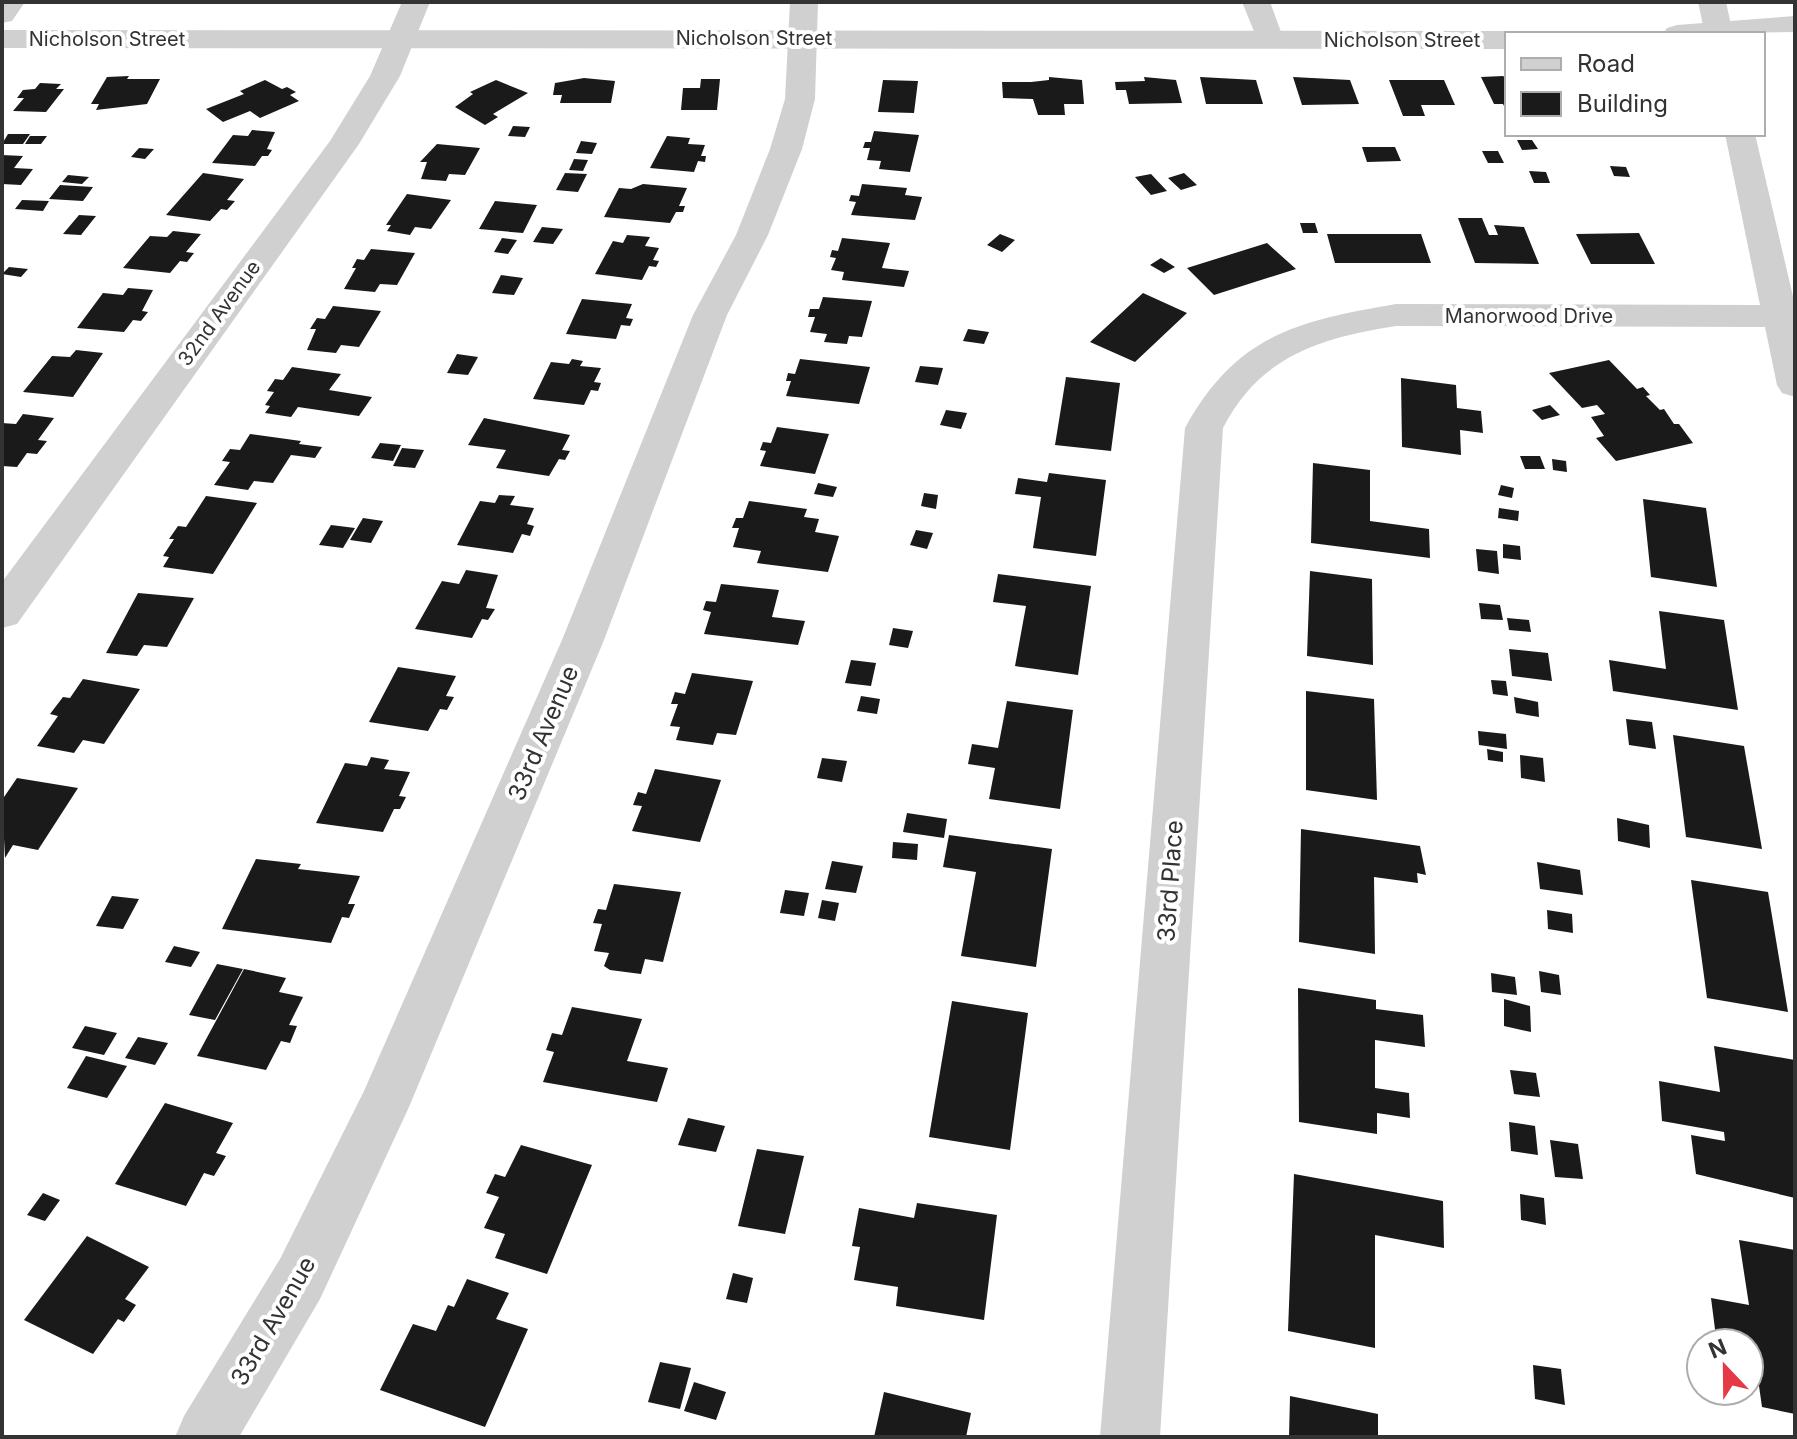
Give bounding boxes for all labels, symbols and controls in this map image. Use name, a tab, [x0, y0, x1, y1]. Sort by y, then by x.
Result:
street label: Nicholson Street	[676, 26, 833, 50]
street label: Nicholson Street	[29, 27, 186, 51]
street label: Nicholson Street	[1324, 28, 1481, 52]
legend	[1505, 32, 1765, 136]
text: Road	[1577, 49, 1635, 78]
text: Building	[1577, 89, 1668, 118]
street label: 32nd Avenue	[173, 256, 265, 370]
street label: Manorwood Drive	[1445, 304, 1613, 328]
street label: 33rd Avenue	[502, 661, 584, 805]
street label: 33rd Place	[1151, 819, 1189, 943]
street label: 33rd Avenue	[224, 1251, 322, 1391]
north arrow	[1685, 1327, 1765, 1407]
text: N	[1705, 1333, 1730, 1364]

